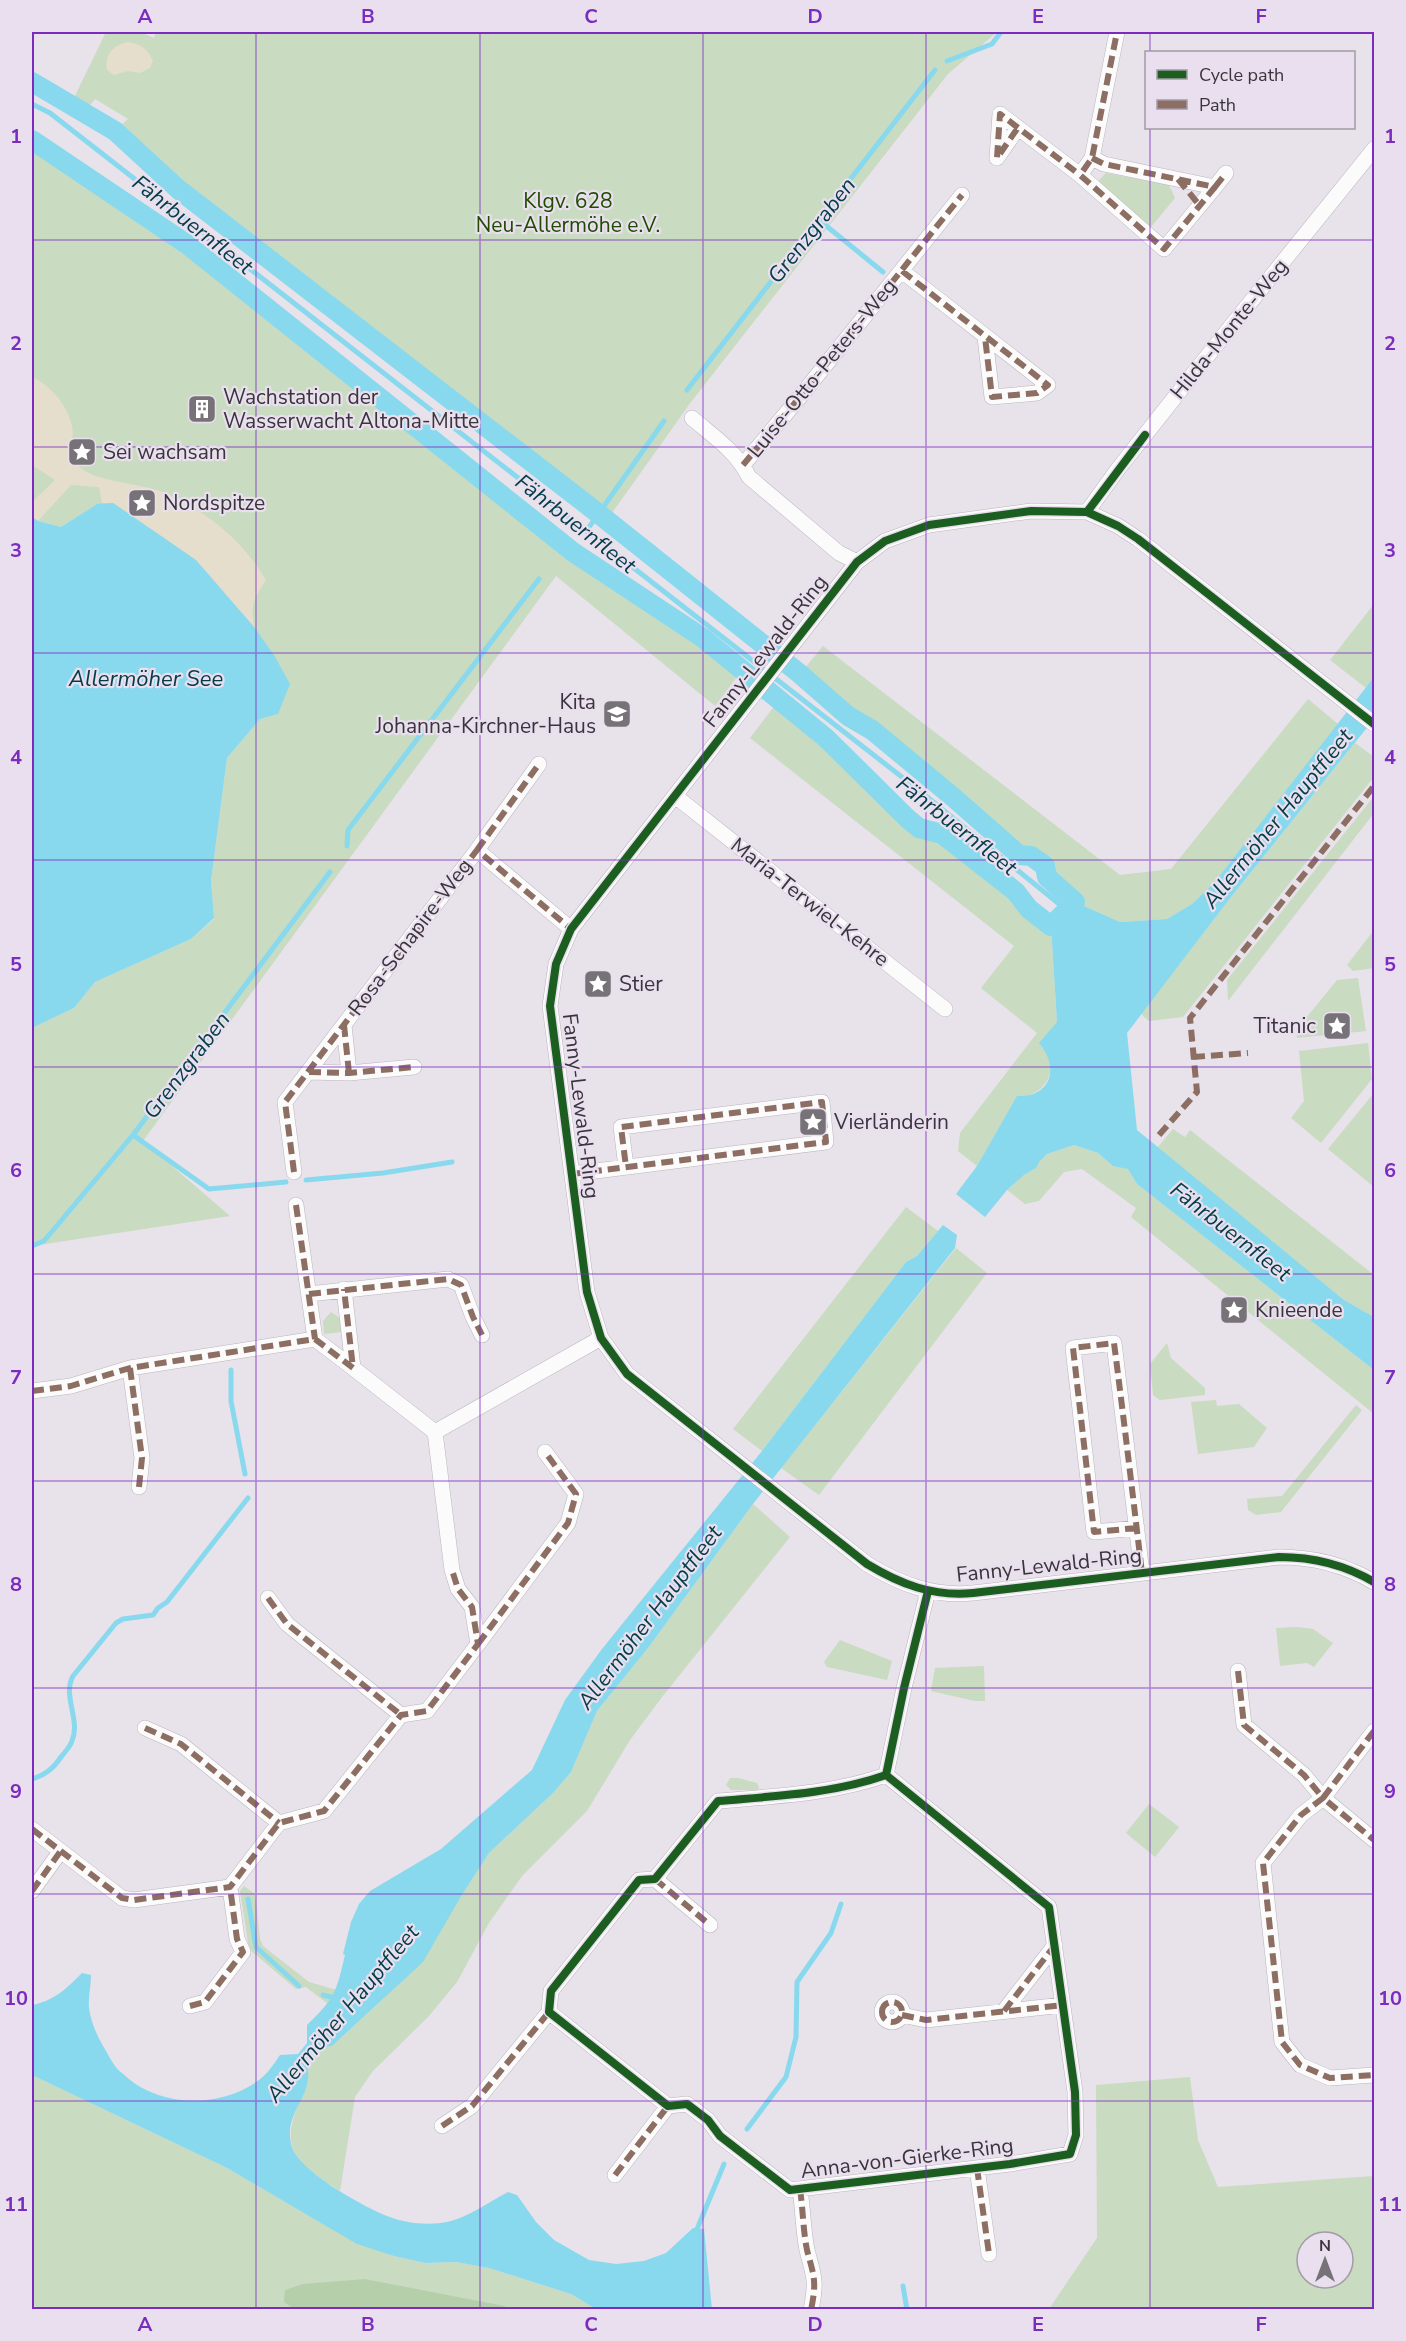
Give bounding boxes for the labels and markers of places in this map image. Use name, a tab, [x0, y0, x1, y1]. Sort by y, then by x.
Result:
place label: Wachstation der Wasserwacht Altona-Mitte	[223, 383, 479, 435]
building icon: Wachstation der Wasserwacht Altona-Mitte	[186, 393, 218, 425]
place icon: Sei wachsam	[66, 436, 98, 468]
place label: Sei wachsam	[103, 438, 227, 466]
place icon: Nordspitze	[126, 487, 158, 519]
place label: Nordspitze	[163, 489, 265, 517]
place label: Kita Johanna-Kirchner-Haus	[375, 688, 596, 740]
school or university icon: Kita Johanna-Kirchner-Haus	[601, 698, 633, 730]
place icon: Stier	[582, 968, 614, 1000]
place label: Stier	[619, 970, 663, 998]
place icon: Titanic	[1321, 1010, 1353, 1042]
place label: Titanic	[1253, 1012, 1316, 1040]
place icon: Vierländerin	[797, 1106, 829, 1138]
place label: Vierländerin	[833, 1108, 949, 1136]
place icon: Knieende	[1218, 1294, 1250, 1326]
place label: Knieende	[1255, 1296, 1343, 1324]

